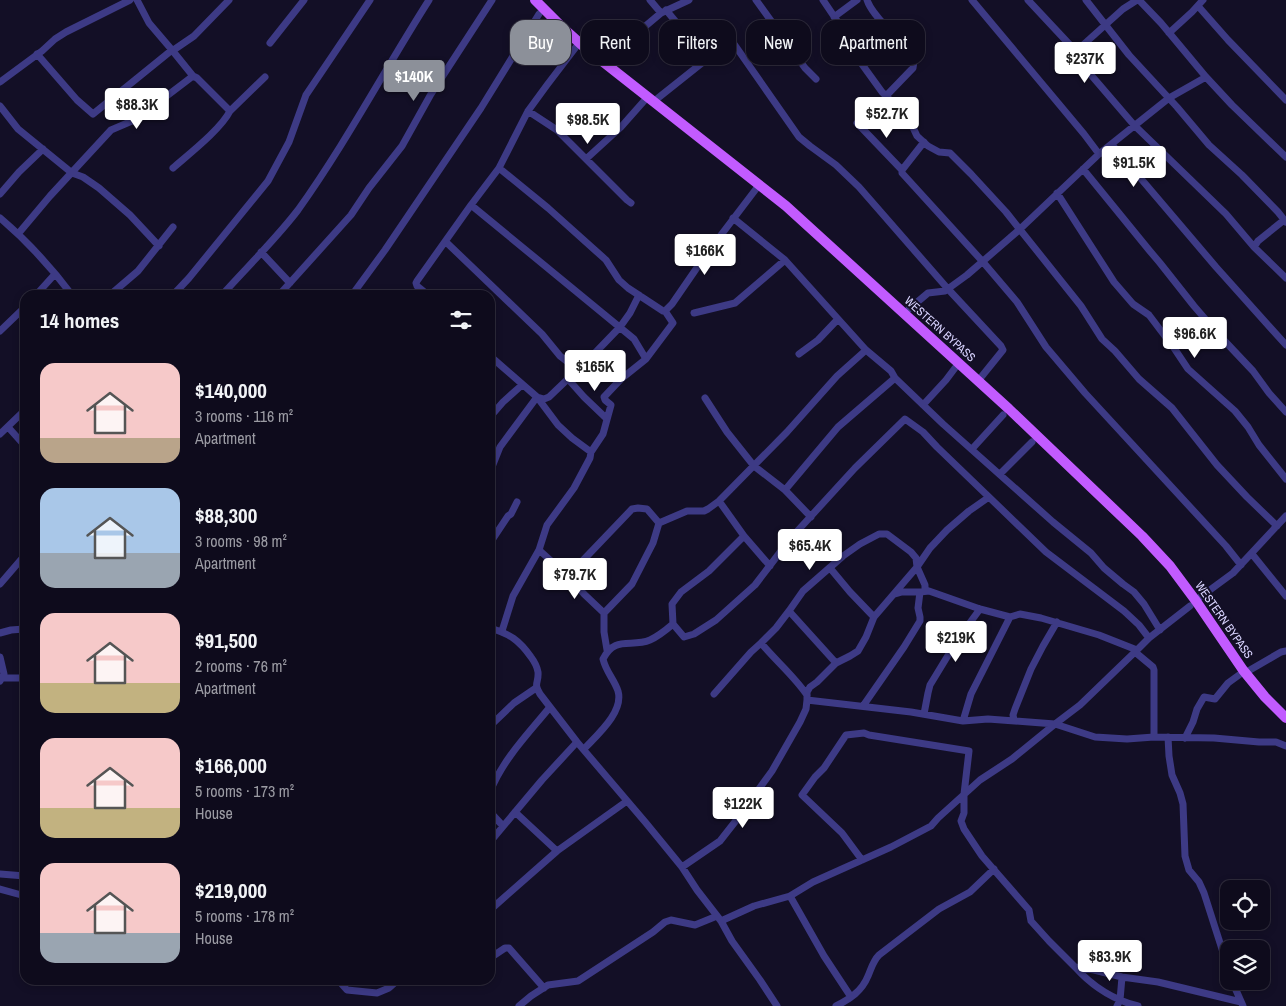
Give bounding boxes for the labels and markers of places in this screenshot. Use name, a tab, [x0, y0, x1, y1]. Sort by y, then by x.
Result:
pin: $237K	[1050, 42, 1120, 84]
pin: $140K	[379, 59, 449, 102]
pin: $88.3K	[96, 88, 178, 130]
pin: $52.7K	[846, 96, 928, 139]
pin: $98.5K	[547, 102, 629, 145]
pin: $91.5K	[1093, 146, 1175, 188]
pin: $166K	[670, 234, 740, 276]
pin: $96.6K	[1154, 316, 1236, 359]
pin: $165K	[560, 350, 630, 392]
pin: $65.4K	[769, 528, 851, 571]
pin: $79.7K	[534, 558, 616, 600]
pin: $219K	[921, 620, 991, 663]
pin: $122K	[708, 786, 778, 829]
pin: $83.9K	[1069, 940, 1151, 982]

